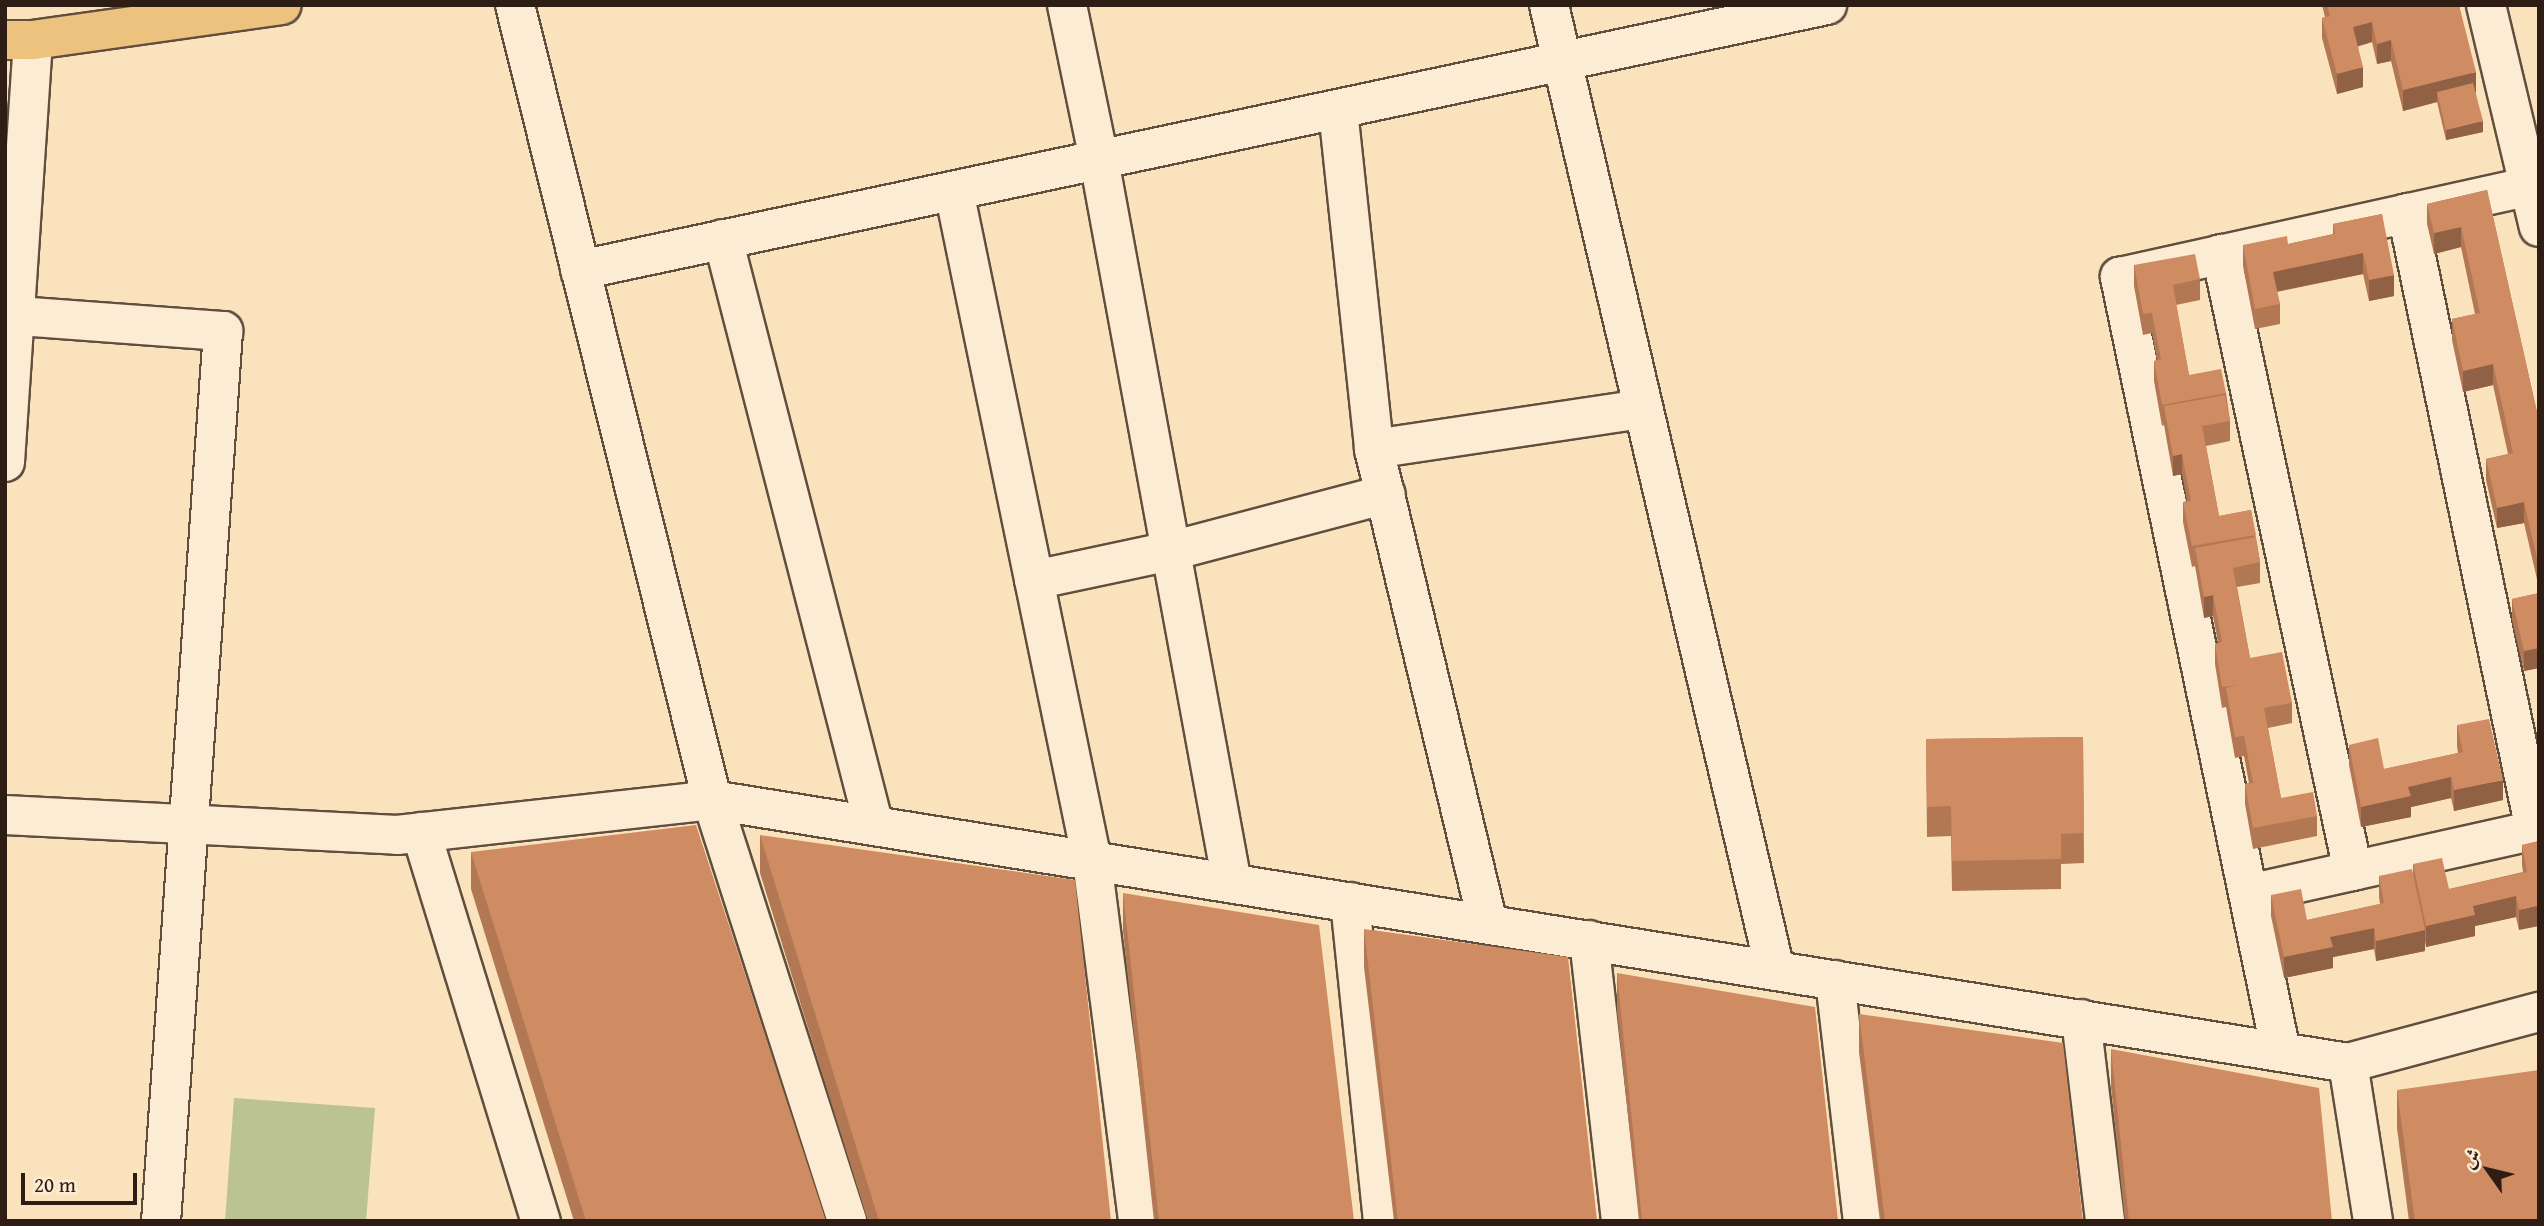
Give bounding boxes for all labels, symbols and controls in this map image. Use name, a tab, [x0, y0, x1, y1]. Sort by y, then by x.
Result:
north arrow	[2453, 1135, 2523, 1205]
text: ش	[2454, 1143, 2487, 1174]
scale bar	[24, 1160, 140, 1204]
text: 20 m	[34, 1169, 76, 1200]

